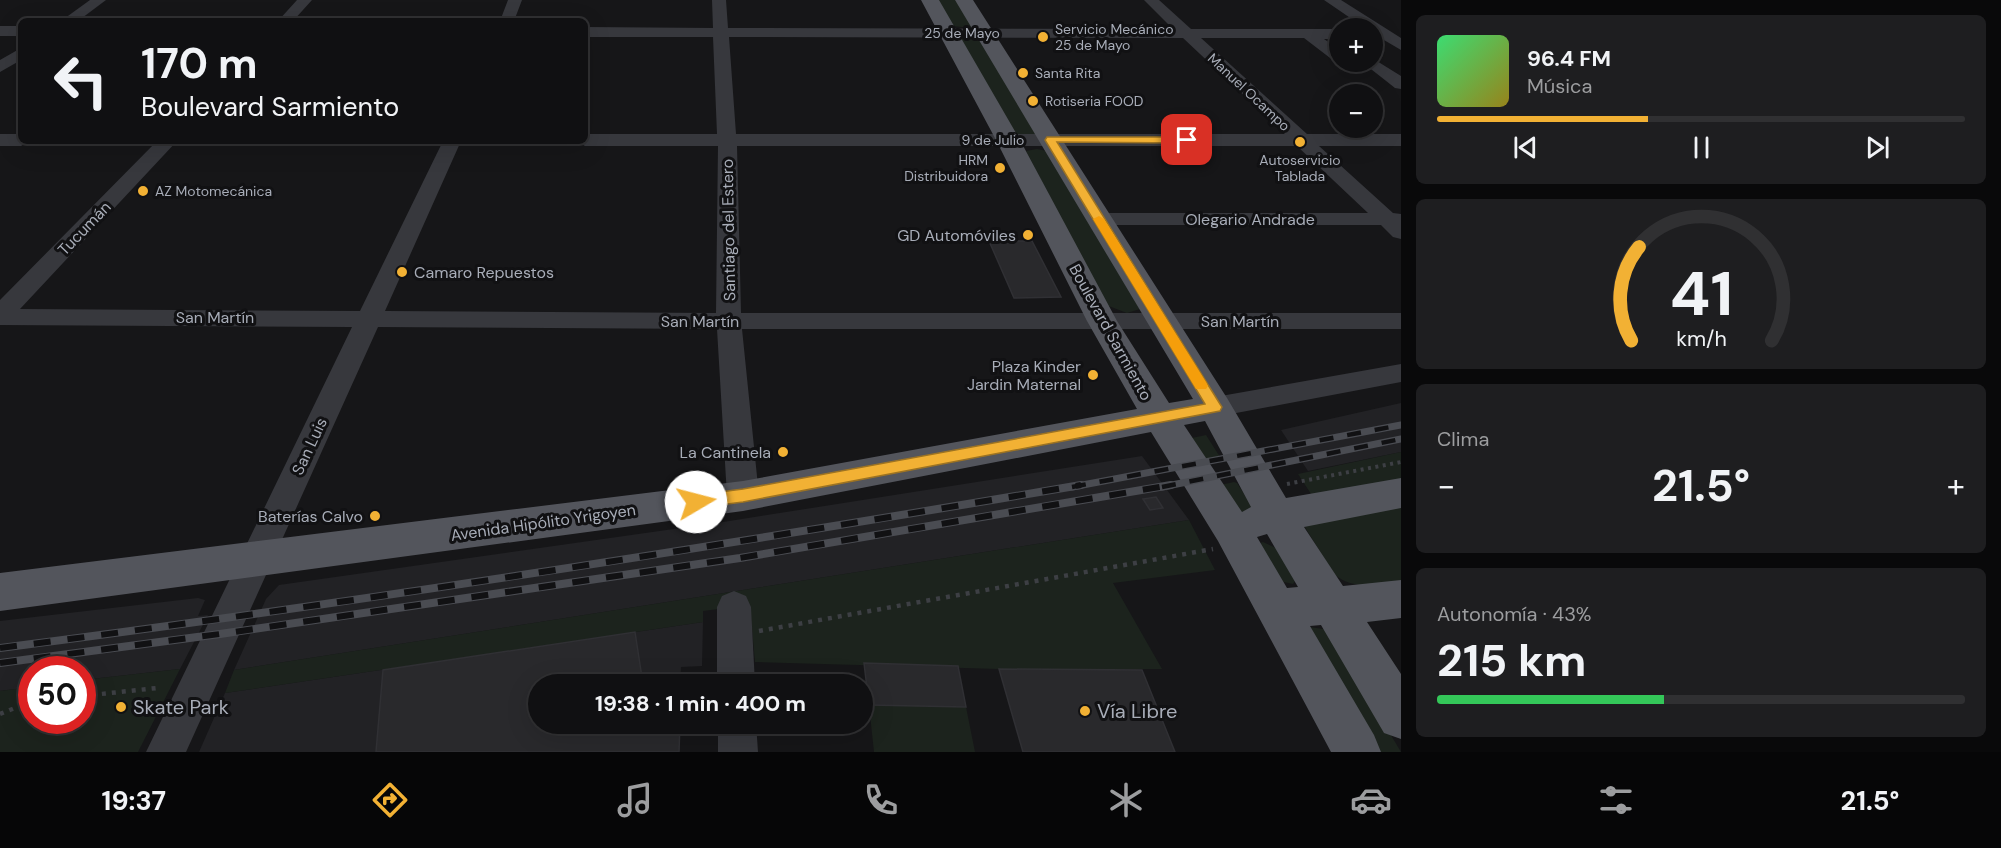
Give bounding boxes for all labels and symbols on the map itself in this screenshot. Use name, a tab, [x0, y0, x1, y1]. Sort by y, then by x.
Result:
place label: Servicio Mecánico 25 de Mayo	[1055, 20, 1173, 54]
street label: 25 de Mayo	[924, 24, 1000, 42]
marker: Servicio Mecánico 25 de Mayo	[1036, 30, 1050, 44]
street label: Manuel Ocampo	[1204, 49, 1294, 135]
place label: Santa Rita	[1035, 64, 1100, 82]
marker: Santa Rita	[1016, 66, 1030, 80]
place label: Rotiseria FOOD	[1045, 92, 1143, 110]
marker: Rotiseria FOOD	[1026, 94, 1040, 108]
pin	[1161, 114, 1212, 165]
street label: 9 de Julio	[962, 131, 1024, 149]
marker: Autoservicio Tablada	[1293, 135, 1307, 149]
place label: HRM Distribuidora	[904, 151, 988, 185]
place label: Autoservicio Tablada	[1259, 151, 1341, 185]
street label: Santiago del Estero	[717, 159, 740, 301]
marker: HRM Distribuidora	[993, 161, 1007, 175]
place label: AZ Motomecánica	[155, 182, 272, 200]
marker: AZ Motomecánica	[136, 184, 150, 198]
street label: Tucumán	[53, 197, 115, 260]
street label: Olegario Andrade	[1185, 209, 1315, 230]
place label: GD Automóviles	[897, 225, 1016, 246]
marker: GD Automóviles	[1021, 228, 1035, 242]
street label: Boulevard Sarmiento	[1064, 260, 1157, 404]
place label: Camaro Repuestos	[414, 262, 554, 283]
marker: Camaro Repuestos	[395, 265, 409, 279]
street label: San Martín	[176, 307, 254, 328]
street label: San Martín	[661, 311, 739, 332]
street label: San Martín	[1201, 311, 1279, 332]
place label: Plaza Kinder Jardin Maternal	[967, 356, 1081, 395]
marker: Plaza Kinder Jardin Maternal	[1086, 368, 1100, 382]
street label: San Luis	[287, 414, 332, 478]
place label: La Cantinela	[680, 442, 771, 463]
marker: La Cantinela	[776, 445, 790, 459]
position arrow	[664, 470, 728, 534]
street label: Avenida Hipólito Yrigoyen	[449, 499, 637, 546]
place label: Baterías Calvo	[258, 506, 363, 527]
marker: Baterías Calvo	[368, 509, 382, 523]
speed limit sign: 50	[18, 656, 96, 734]
place label: Skate Park	[133, 694, 229, 720]
place label: Vía Libre	[1097, 698, 1177, 724]
marker: Skate Park	[114, 700, 128, 714]
marker: Vía Libre	[1078, 704, 1092, 718]

